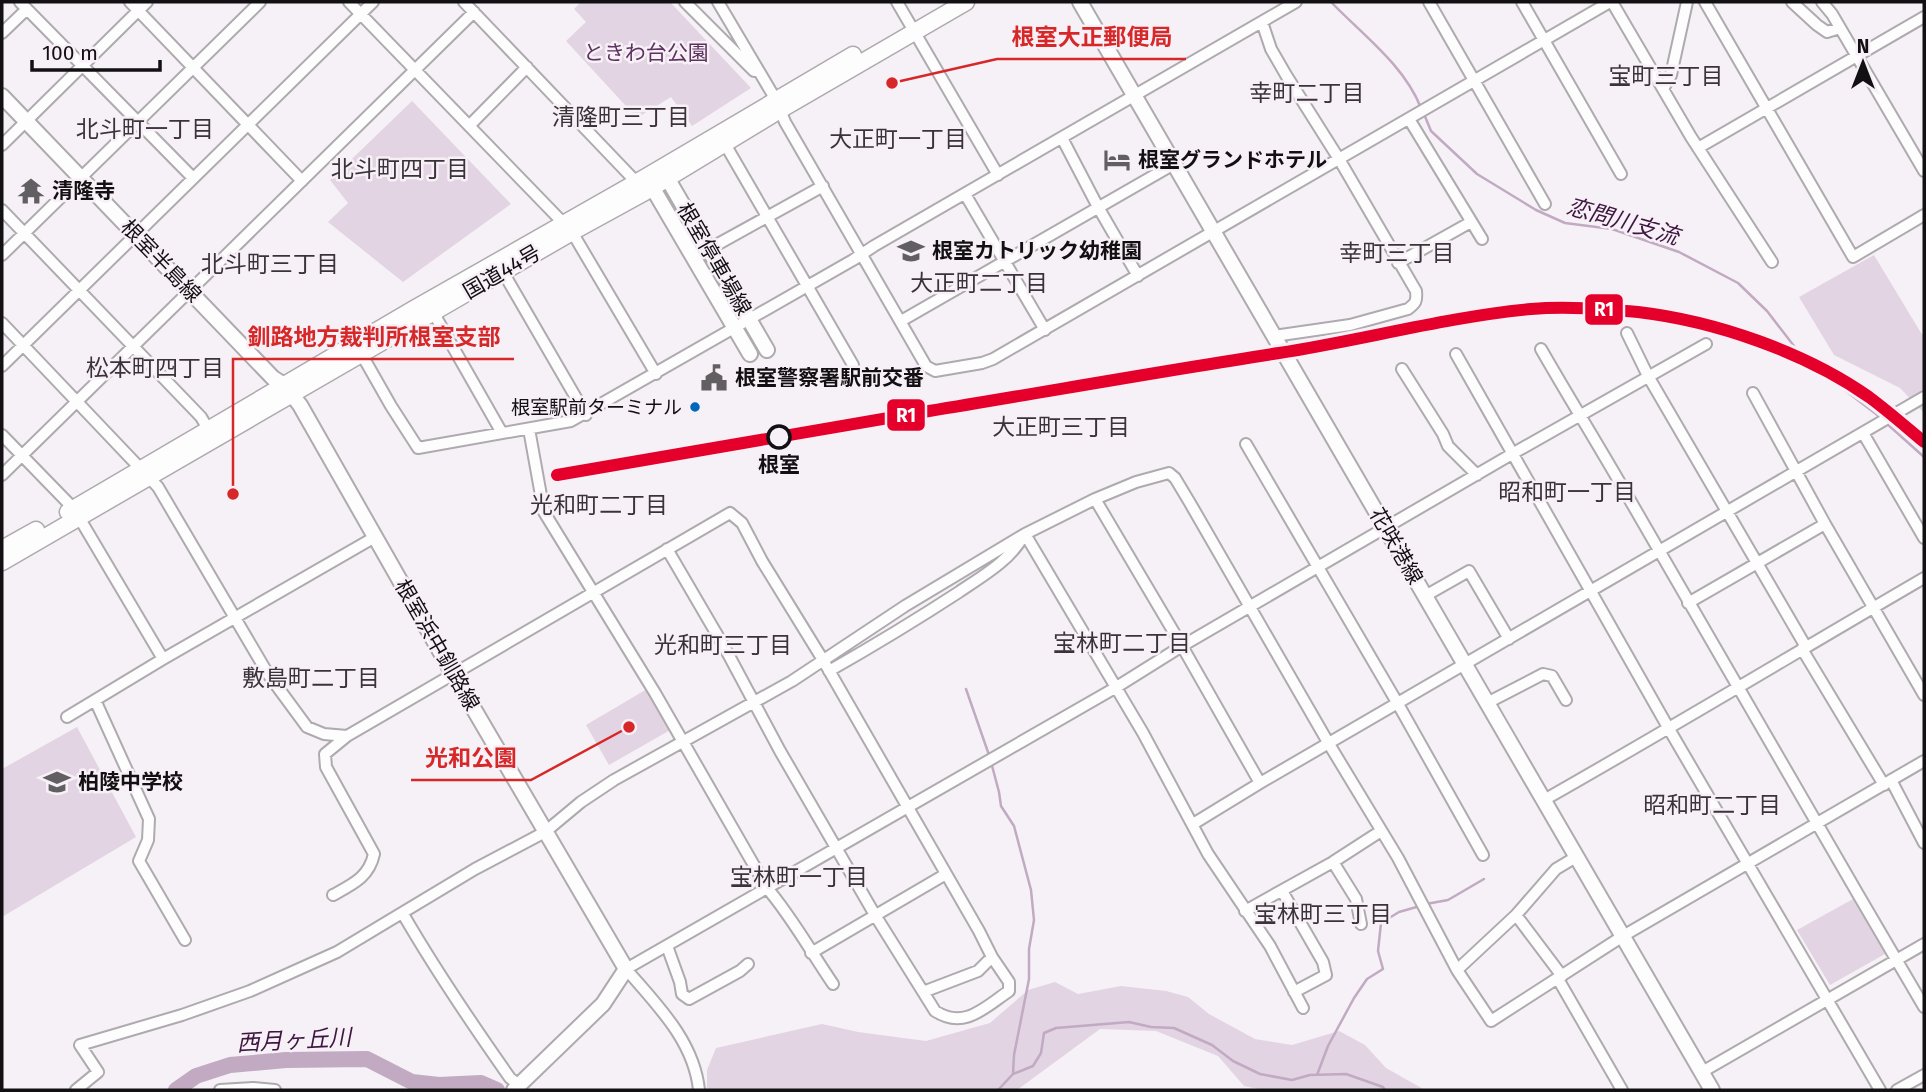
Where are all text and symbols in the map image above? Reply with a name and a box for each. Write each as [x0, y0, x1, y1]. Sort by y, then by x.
callout: 根室大正郵便局 [997, 15, 1186, 59]
text: 根室大正郵便局 [1012, 23, 1173, 51]
scale bar [32, 28, 159, 72]
north arrow [1828, 28, 1898, 98]
text: N [1857, 35, 1869, 58]
text: 100 m [42, 40, 98, 66]
park label: ときわ台公園 [583, 40, 709, 66]
district label: 宝町三丁目 [1609, 62, 1724, 90]
district label: 幸町二丁目 [1250, 79, 1365, 107]
district label: 清隆町三丁目 [552, 103, 690, 131]
district label: 北斗町一丁目 [76, 115, 214, 143]
district label: 大正町一丁目 [829, 125, 967, 153]
hotel icon: 根室グランドホテル [1102, 145, 1132, 175]
place label: 根室グランドホテル [1138, 147, 1327, 173]
district label: 北斗町四丁目 [331, 155, 469, 183]
temple icon: 清隆寺 [16, 176, 46, 206]
place label: 清隆寺 [52, 178, 115, 204]
water label: 恋問川支流 [1564, 192, 1685, 251]
street label: 根室停車場線 [671, 198, 757, 320]
street label: 根室半島線 [115, 214, 207, 308]
school or university icon: 根室カトリック幼稚園 [896, 236, 926, 266]
place label: 根室カトリック幼稚園 [932, 238, 1142, 264]
street label: 国道44号 [459, 239, 545, 305]
district label: 幸町三丁目 [1340, 239, 1455, 267]
district label: 北斗町三丁目 [201, 250, 339, 278]
district label: 大正町二丁目 [910, 269, 1048, 297]
line badge: R1 [1584, 293, 1624, 326]
text: R1 [1594, 298, 1614, 321]
callout: 釧路地方裁判所根室支部 [233, 315, 514, 359]
text: 釧路地方裁判所根室支部 [248, 323, 501, 351]
district label: 松本町四丁目 [86, 354, 224, 382]
public building icon: 根室警察署駅前交番 [699, 363, 729, 393]
place label: 根室警察署駅前交番 [735, 365, 924, 391]
place label: 根室駅前ターミナル [511, 396, 682, 419]
line badge: R1 [886, 398, 926, 432]
marker: 根室駅前ターミナル [688, 400, 702, 414]
text: R1 [896, 404, 916, 427]
district label: 大正町三丁目 [992, 413, 1130, 441]
marker: 根室 [767, 425, 791, 449]
place label: 根室 [758, 452, 800, 478]
district label: 昭和町一丁目 [1498, 478, 1636, 506]
district label: 光和町二丁目 [530, 491, 668, 519]
street label: 花咲港線 [1364, 503, 1428, 589]
street label: 根室浜中釧路線 [389, 575, 485, 715]
district label: 宝林町二丁目 [1053, 629, 1191, 657]
district label: 光和町三丁目 [654, 631, 792, 659]
district label: 敷島町二丁目 [242, 664, 380, 692]
callout: 光和公園 [411, 736, 531, 780]
text: 光和公園 [425, 744, 517, 772]
school or university icon: 柏陵中学校 [42, 767, 72, 797]
place label: 柏陵中学校 [78, 769, 183, 795]
district label: 昭和町二丁目 [1643, 791, 1781, 819]
district label: 宝林町一丁目 [730, 863, 868, 891]
district label: 宝林町三丁目 [1254, 900, 1392, 928]
water label: 西月ヶ丘川 [236, 1023, 355, 1057]

